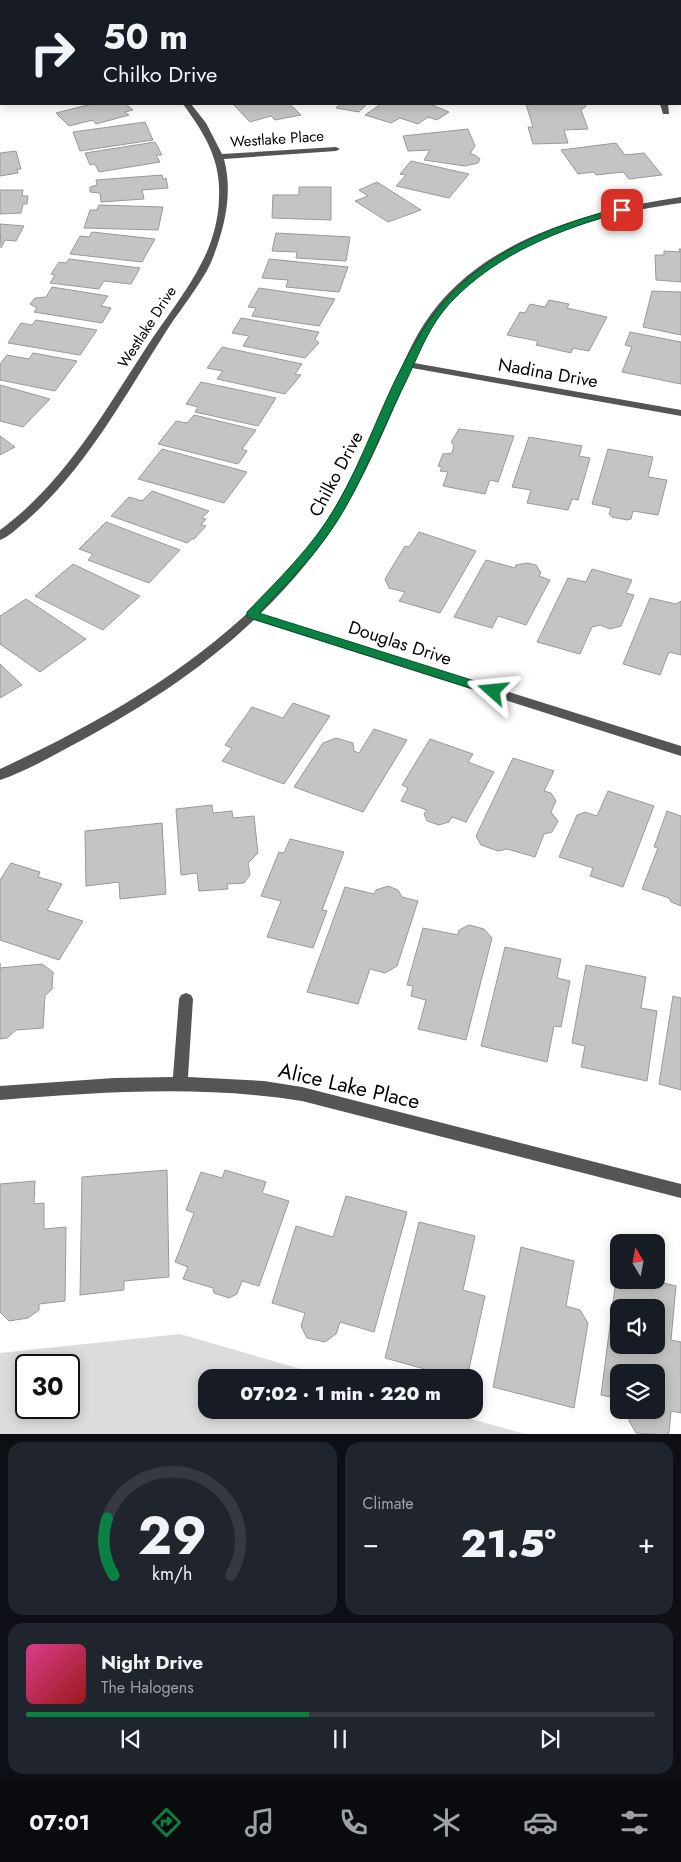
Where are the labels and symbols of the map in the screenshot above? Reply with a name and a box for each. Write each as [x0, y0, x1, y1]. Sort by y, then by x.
street label: Westlake Place [229, 125, 325, 153]
pin [601, 189, 643, 231]
street label: Westlake Drive [112, 282, 182, 372]
street label: Nadina Drive [496, 351, 600, 395]
street label: Chilko Drive [303, 427, 369, 521]
street label: Douglas Drive [345, 614, 455, 672]
position arrow [466, 664, 518, 716]
street label: Alice Lake Place [275, 1055, 423, 1117]
north arrow [610, 1234, 665, 1289]
speed limit sign: 30 [15, 1354, 80, 1419]

